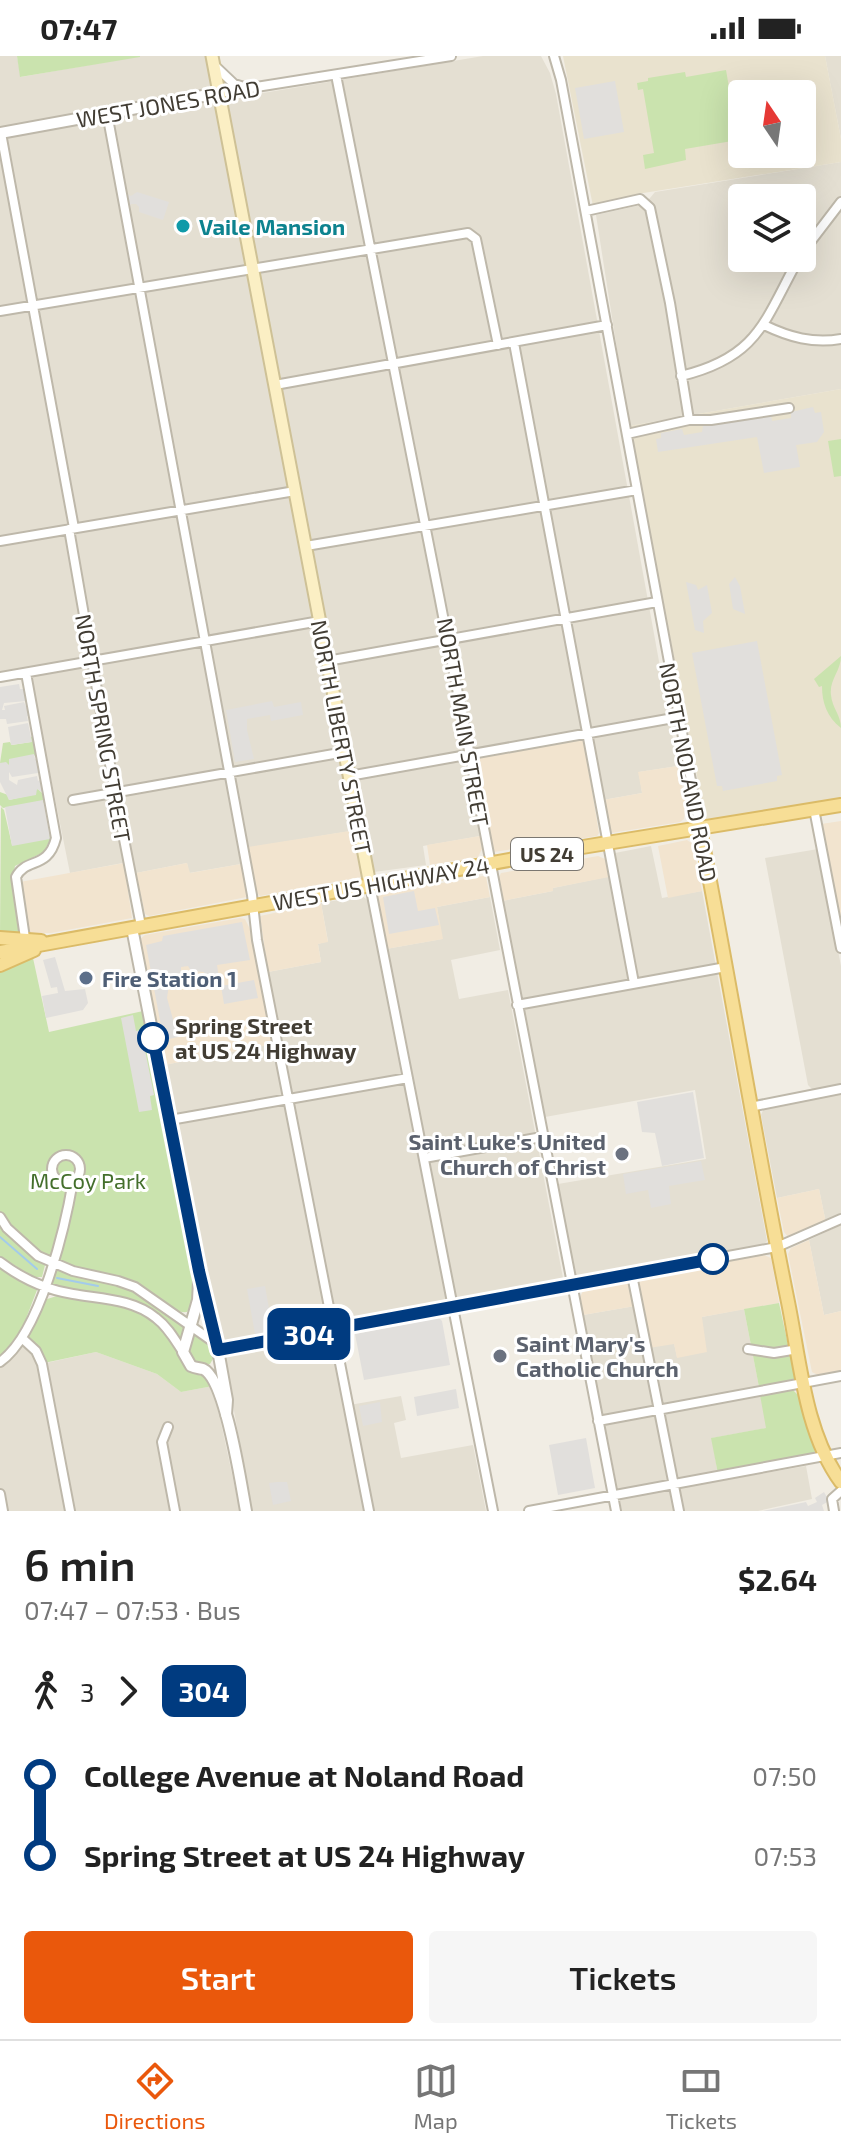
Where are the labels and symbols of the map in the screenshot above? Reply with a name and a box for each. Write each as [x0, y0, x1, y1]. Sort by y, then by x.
street label: WEST JONES ROAD [74, 74, 262, 132]
north arrow [728, 80, 816, 168]
place label: Vaile Mansion [199, 213, 345, 239]
marker: Vaile Mansion [174, 217, 192, 235]
street label: NORTH SPRING STREET [71, 612, 137, 844]
street label: NORTH MAIN STREET [433, 616, 495, 828]
street label: NORTH LIBERTY STREET [307, 618, 378, 857]
street label: NORTH NOLAND ROAD [655, 660, 723, 884]
road number: US 24 [511, 838, 583, 870]
street label: WEST US HIGHWAY 24 [271, 851, 491, 915]
place label: Fire Station 1 [102, 965, 237, 991]
marker: Fire Station 1 [77, 969, 95, 987]
place label: Spring Street at US 24 Highway [175, 1012, 357, 1064]
marker: Spring Street at US 24 Highway [138, 1023, 168, 1053]
place label: Saint Luke's United Church of Christ [409, 1128, 606, 1179]
marker: Saint Luke's United Church of Christ [613, 1145, 631, 1163]
park label: McCoy Park [30, 1167, 146, 1193]
unlabelled marker [698, 1244, 728, 1274]
line badge: 304 [263, 1308, 355, 1360]
place label: Saint Mary's Catholic Church [516, 1330, 679, 1381]
marker: Saint Mary's Catholic Church [491, 1347, 509, 1365]

